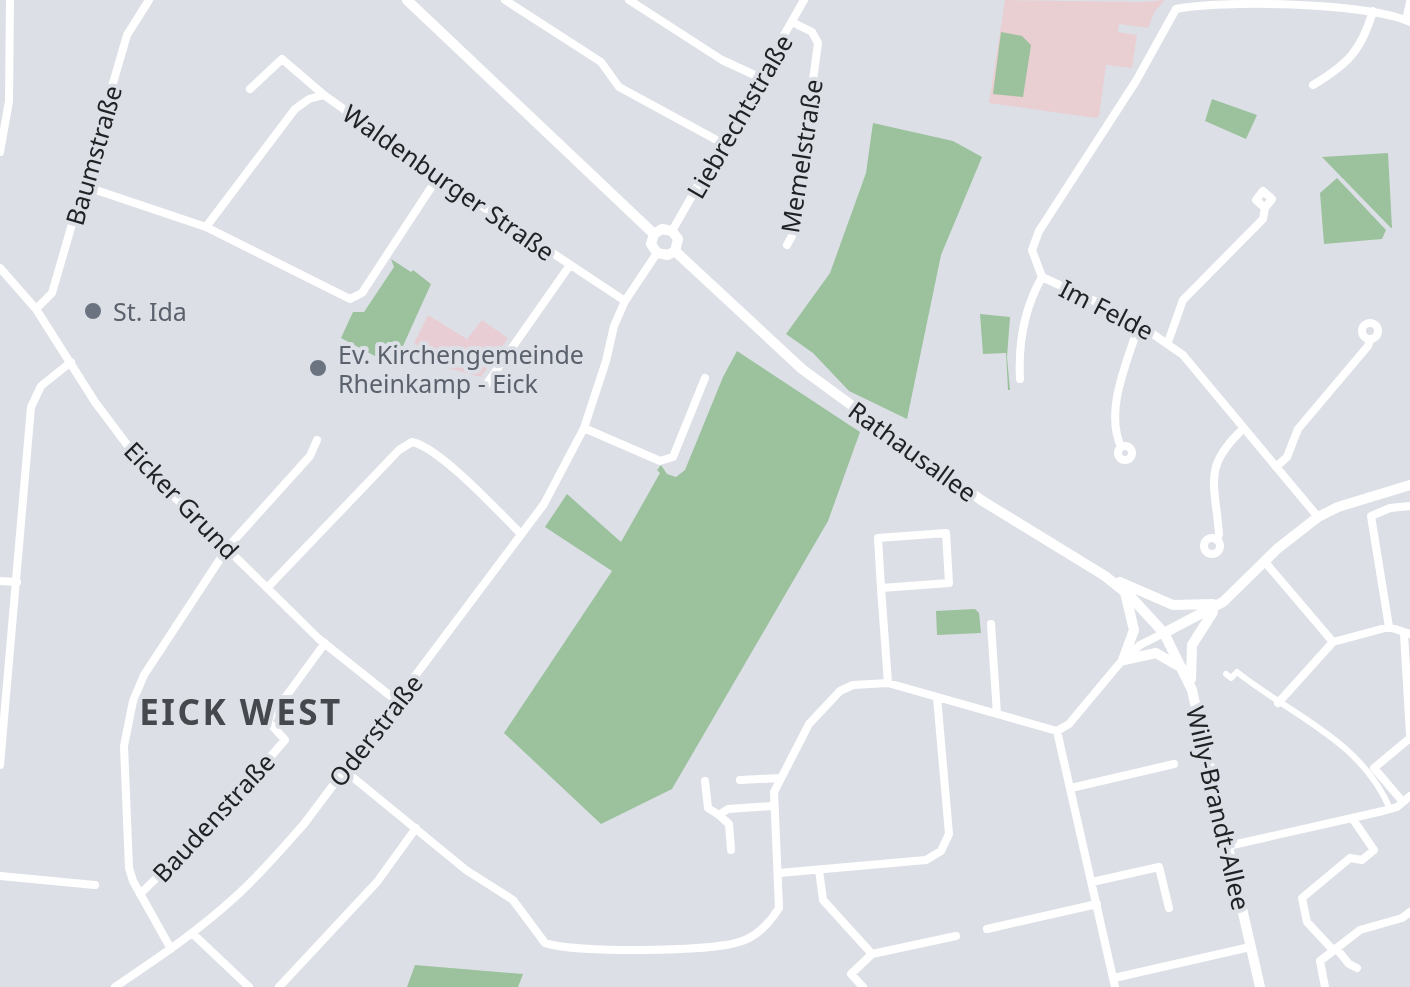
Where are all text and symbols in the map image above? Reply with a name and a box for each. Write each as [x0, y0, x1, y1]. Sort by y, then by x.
street label: Liebrechtstraße [678, 28, 800, 204]
street label: Memelstraße [772, 77, 830, 235]
street label: Baumstraße [57, 81, 129, 229]
street label: Waldenburger Straße [336, 96, 562, 268]
street label: Im Felde [1054, 271, 1160, 347]
place label: St. Ida [113, 294, 187, 328]
marker: St. Ida [82, 300, 104, 322]
place label: Ev. Kirchengemeinde Rheinkamp - Eick [338, 337, 584, 400]
marker: Ev. Kirchengemeinde Rheinkamp - Eick [307, 357, 329, 379]
street label: Rathausallee [842, 393, 984, 509]
street label: Eicker Grund [117, 434, 247, 566]
street label: Oderstraße [320, 667, 430, 793]
district label: EICK WEST [139, 688, 343, 735]
street label: Willy-Brandt-Allee [1179, 703, 1259, 913]
street label: Baudenstraße [144, 745, 282, 889]

